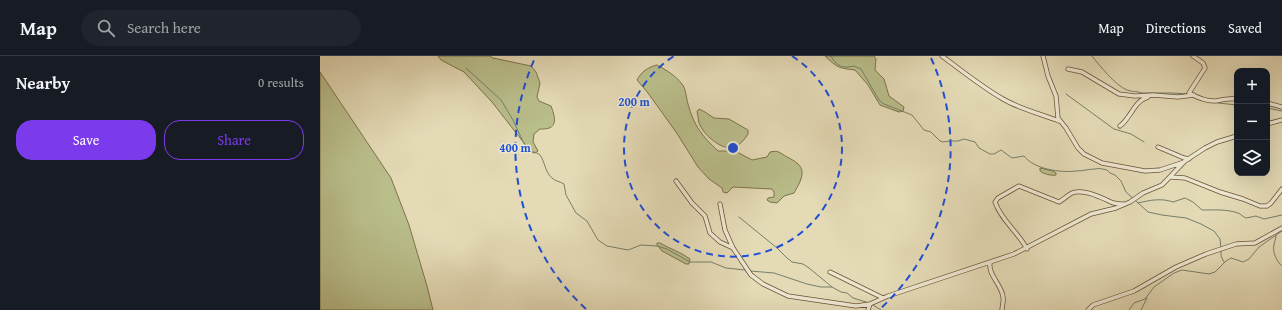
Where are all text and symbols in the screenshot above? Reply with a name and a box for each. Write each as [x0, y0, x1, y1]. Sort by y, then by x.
search box [81, 10, 361, 46]
text: Map [20, 14, 57, 42]
icon: search [95, 17, 117, 39]
text: Search here [127, 17, 201, 38]
text: Map [1098, 18, 1124, 38]
text: Directions [1146, 18, 1206, 38]
text: Saved [1228, 18, 1262, 38]
map controls [1234, 68, 1270, 176]
button: + [1234, 68, 1270, 104]
text: Nearby [16, 70, 70, 95]
text: 0 results [258, 73, 304, 92]
text: 200 m [618, 93, 651, 110]
button: − [1234, 104, 1270, 140]
button: Save [16, 120, 156, 160]
button: Share [164, 120, 304, 160]
text: 400 m [499, 139, 532, 156]
button: layers [1234, 140, 1270, 176]
centre of rings [726, 141, 740, 155]

